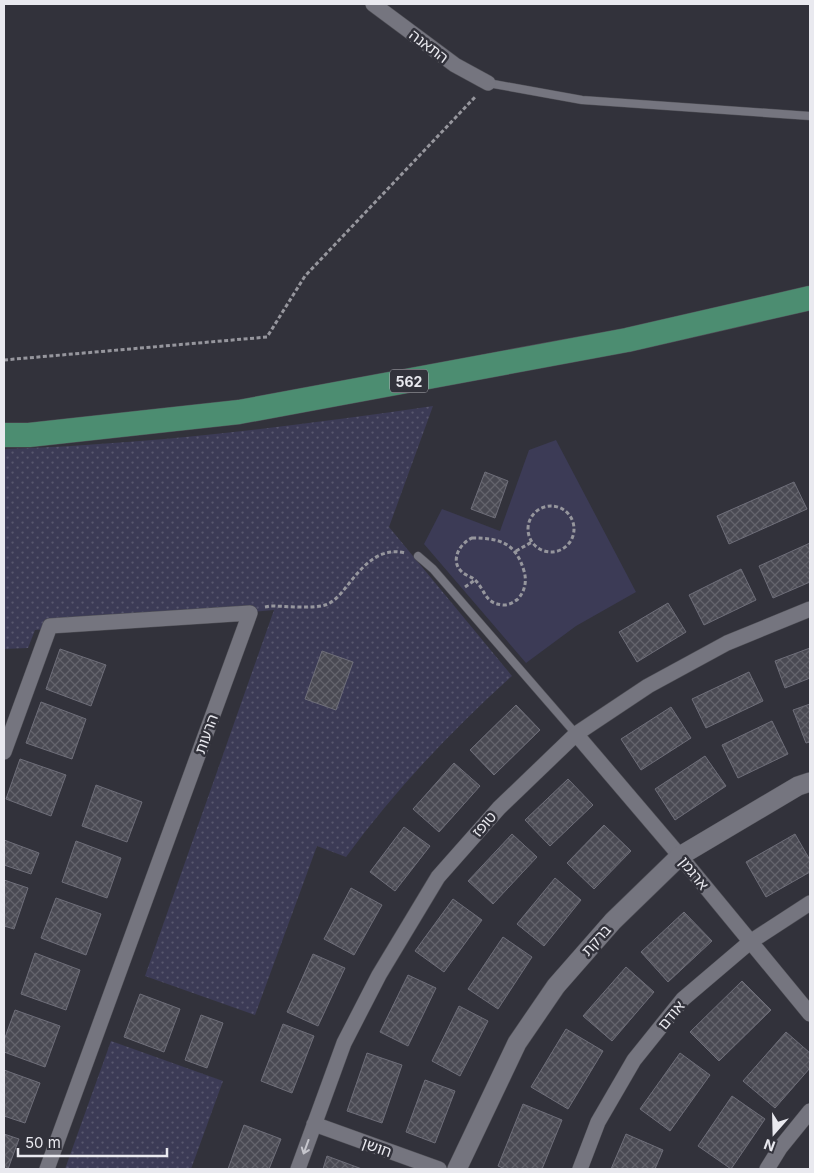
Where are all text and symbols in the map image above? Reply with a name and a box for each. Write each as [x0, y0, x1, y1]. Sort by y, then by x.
street label: התאנה [406, 25, 452, 67]
road number: 562 [390, 370, 428, 392]
street label: הרעות [190, 712, 222, 756]
street label: טופז [468, 807, 500, 841]
street label: ארגמן [675, 852, 713, 894]
street label: ברקת [577, 920, 615, 960]
street label: אודם [653, 997, 689, 1033]
north arrow [749, 1108, 799, 1158]
scale bar [18, 1126, 166, 1158]
text: 50 m [25, 1133, 61, 1152]
street label: חושן [359, 1133, 395, 1161]
text: N [761, 1136, 777, 1155]
one-way arrow [301, 1139, 310, 1154]

